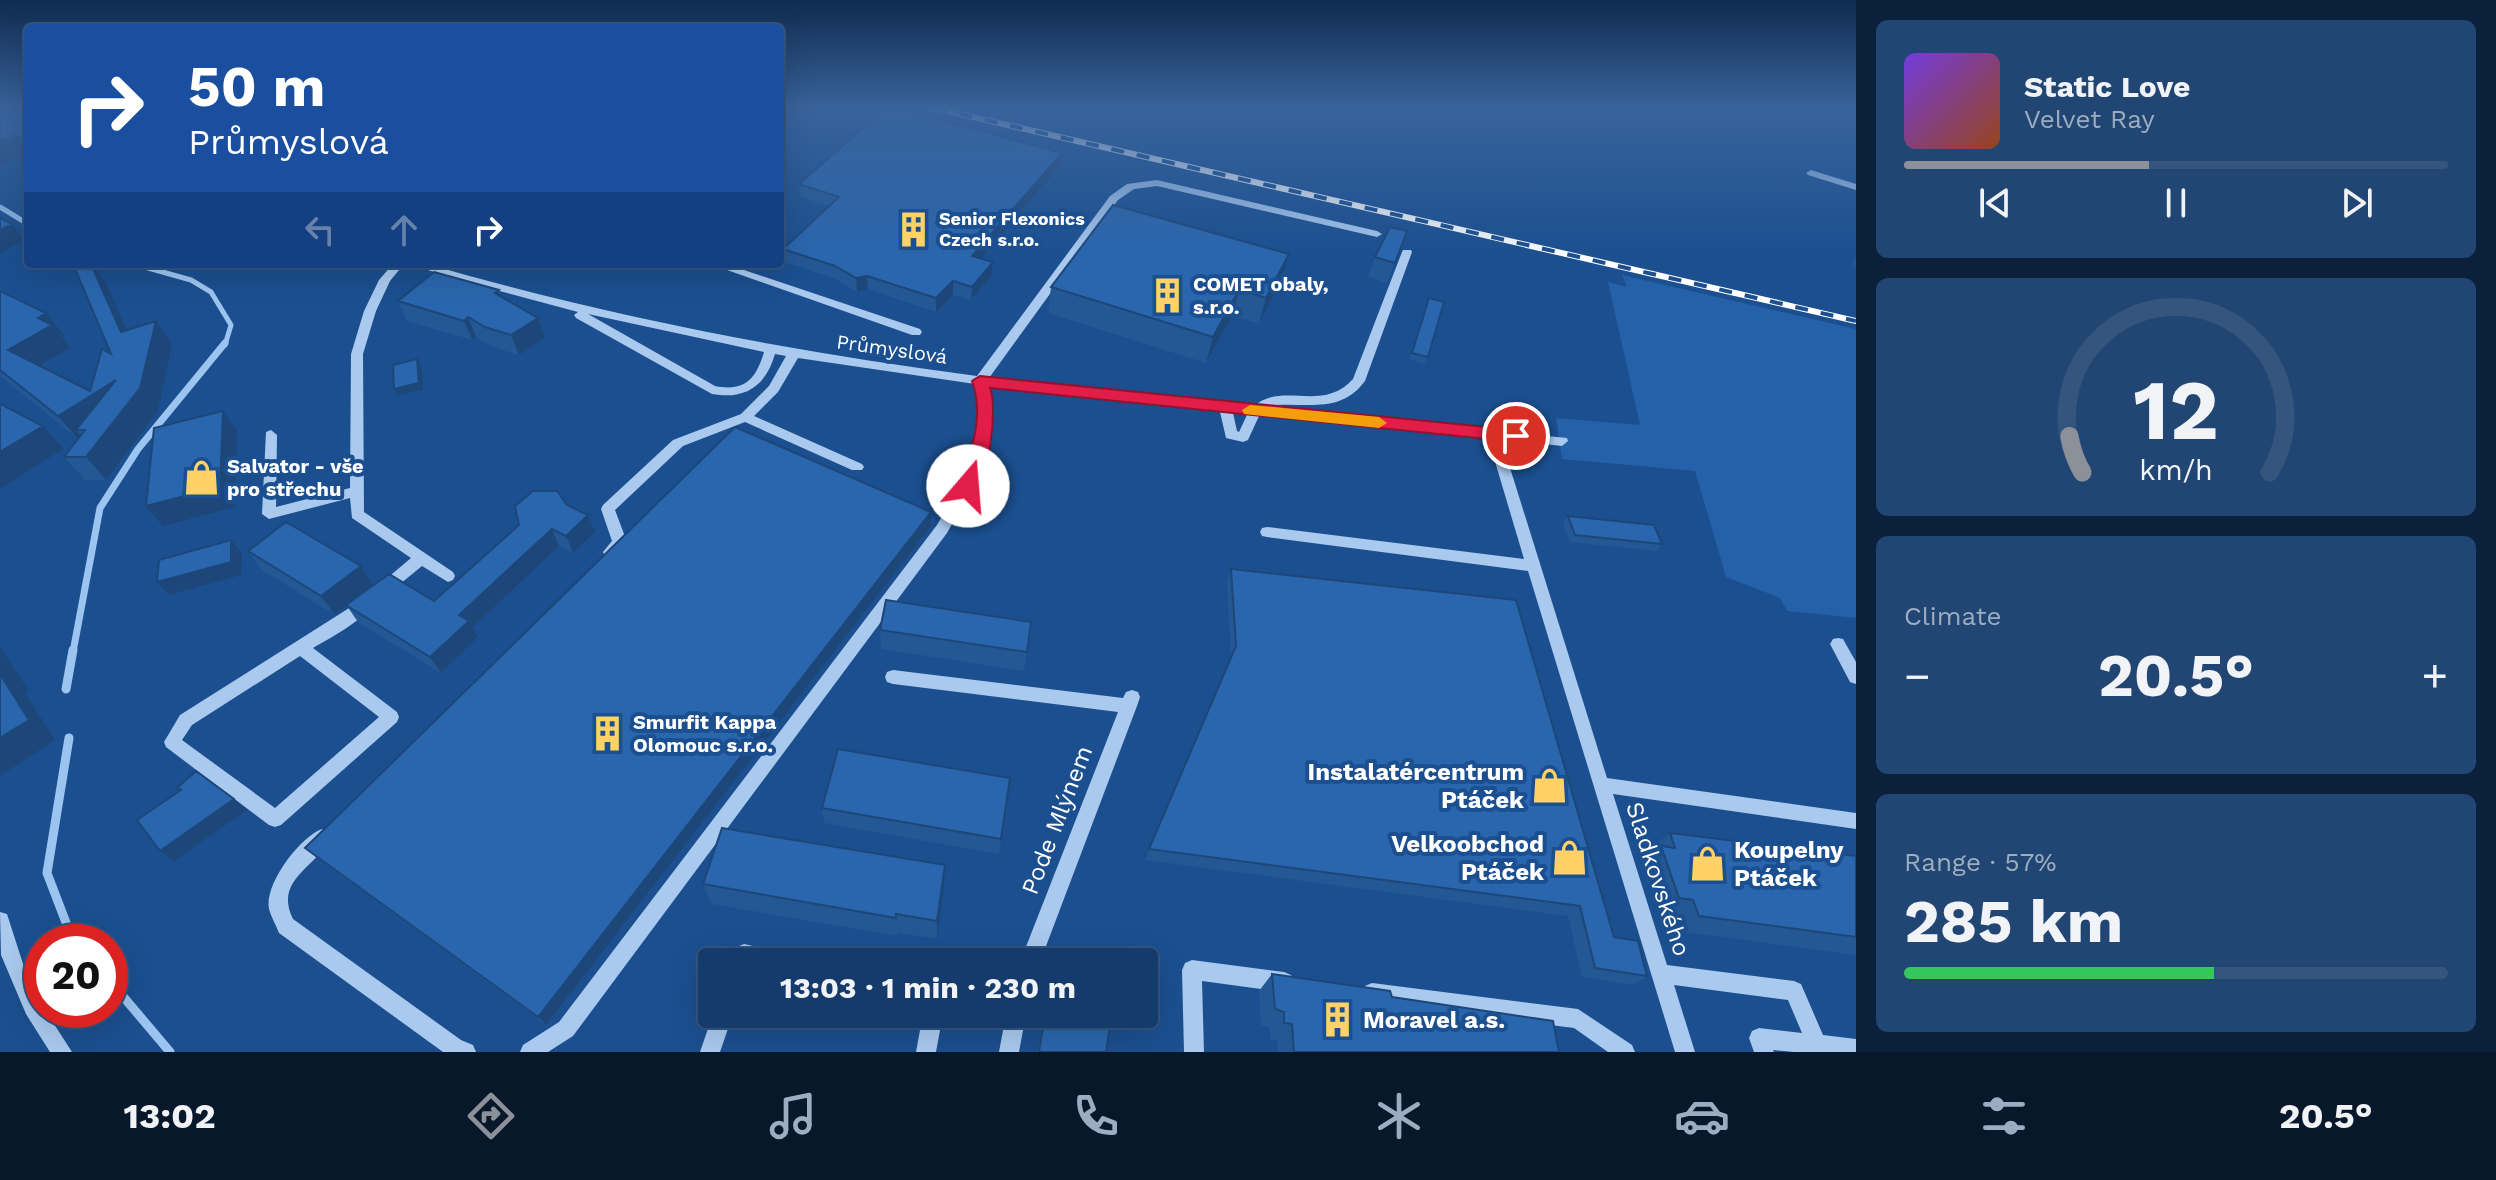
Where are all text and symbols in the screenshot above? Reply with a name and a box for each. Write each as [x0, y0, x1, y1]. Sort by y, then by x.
text: 50 m [188, 54, 325, 120]
icon: right [56, 56, 160, 160]
text: Static Love [2024, 69, 2190, 104]
text: Velvet Ray [2024, 104, 2155, 134]
text: Průmyslová [188, 121, 389, 163]
icon: previous [1973, 181, 2017, 225]
icon: pause [2154, 181, 2198, 225]
icon: next [2335, 181, 2379, 225]
icon: left [298, 208, 342, 252]
icon: ahead [382, 208, 426, 252]
icon: right [466, 208, 510, 252]
place label: Senior Flexonics Czech s.r.o. [939, 208, 1085, 250]
building icon: Senior Flexonics Czech s.r.o. [894, 210, 932, 248]
place label: COMET obaly, s.r.o. [1193, 272, 1329, 319]
building icon: COMET obaly, s.r.o. [1148, 277, 1186, 315]
street label: Průmyslová [835, 329, 949, 369]
text: 12 [2133, 362, 2219, 459]
pin [1482, 402, 1550, 470]
icon: arrive [1494, 414, 1538, 458]
position arrow [926, 444, 1010, 528]
text: km/h [2139, 453, 2213, 487]
place label: Salvator - vše pro střechu [227, 454, 364, 501]
shop icon: Salvator - vše pro střechu [182, 458, 220, 496]
text: Climate [1904, 601, 2002, 631]
text: 20.5° [2098, 640, 2254, 711]
text: − [1904, 650, 1931, 702]
text: + [2421, 650, 2448, 702]
place label: Smurfit Kappa Olomouc s.r.o. [633, 710, 777, 757]
building icon: Smurfit Kappa Olomouc s.r.o. [588, 714, 626, 752]
street label: Pode Mlýnem [1016, 742, 1098, 898]
place label: Instalatércentrum Ptáček [1308, 758, 1524, 814]
shop icon: Instalatércentrum Ptáček [1531, 767, 1569, 805]
street label: Sladkovského [1620, 799, 1696, 959]
place label: Velkoobchod Ptáček [1391, 830, 1544, 886]
place label: Koupelny Ptáček [1734, 836, 1844, 892]
shop icon: Velkoobchod Ptáček [1551, 839, 1589, 877]
shop icon: Koupelny Ptáček [1689, 845, 1727, 883]
text: Range · 57% [1904, 847, 2057, 877]
text: 285 km [1904, 886, 2123, 957]
speed limit sign: 20 [24, 924, 128, 1028]
text: 13:03 · 1 min · 230 m [780, 970, 1076, 1005]
building icon: Moravel a.s. [1318, 1001, 1356, 1039]
place label: Moravel a.s. [1363, 1006, 1505, 1034]
icon: directions [463, 1088, 519, 1144]
icon: music [765, 1088, 821, 1144]
icon: phone [1068, 1088, 1124, 1144]
icon: climate [1371, 1088, 1427, 1144]
icon: car [1674, 1088, 1730, 1144]
icon: filters [1976, 1088, 2032, 1144]
text: 13:02 [123, 1095, 216, 1137]
text: 20.5° [2279, 1095, 2373, 1137]

